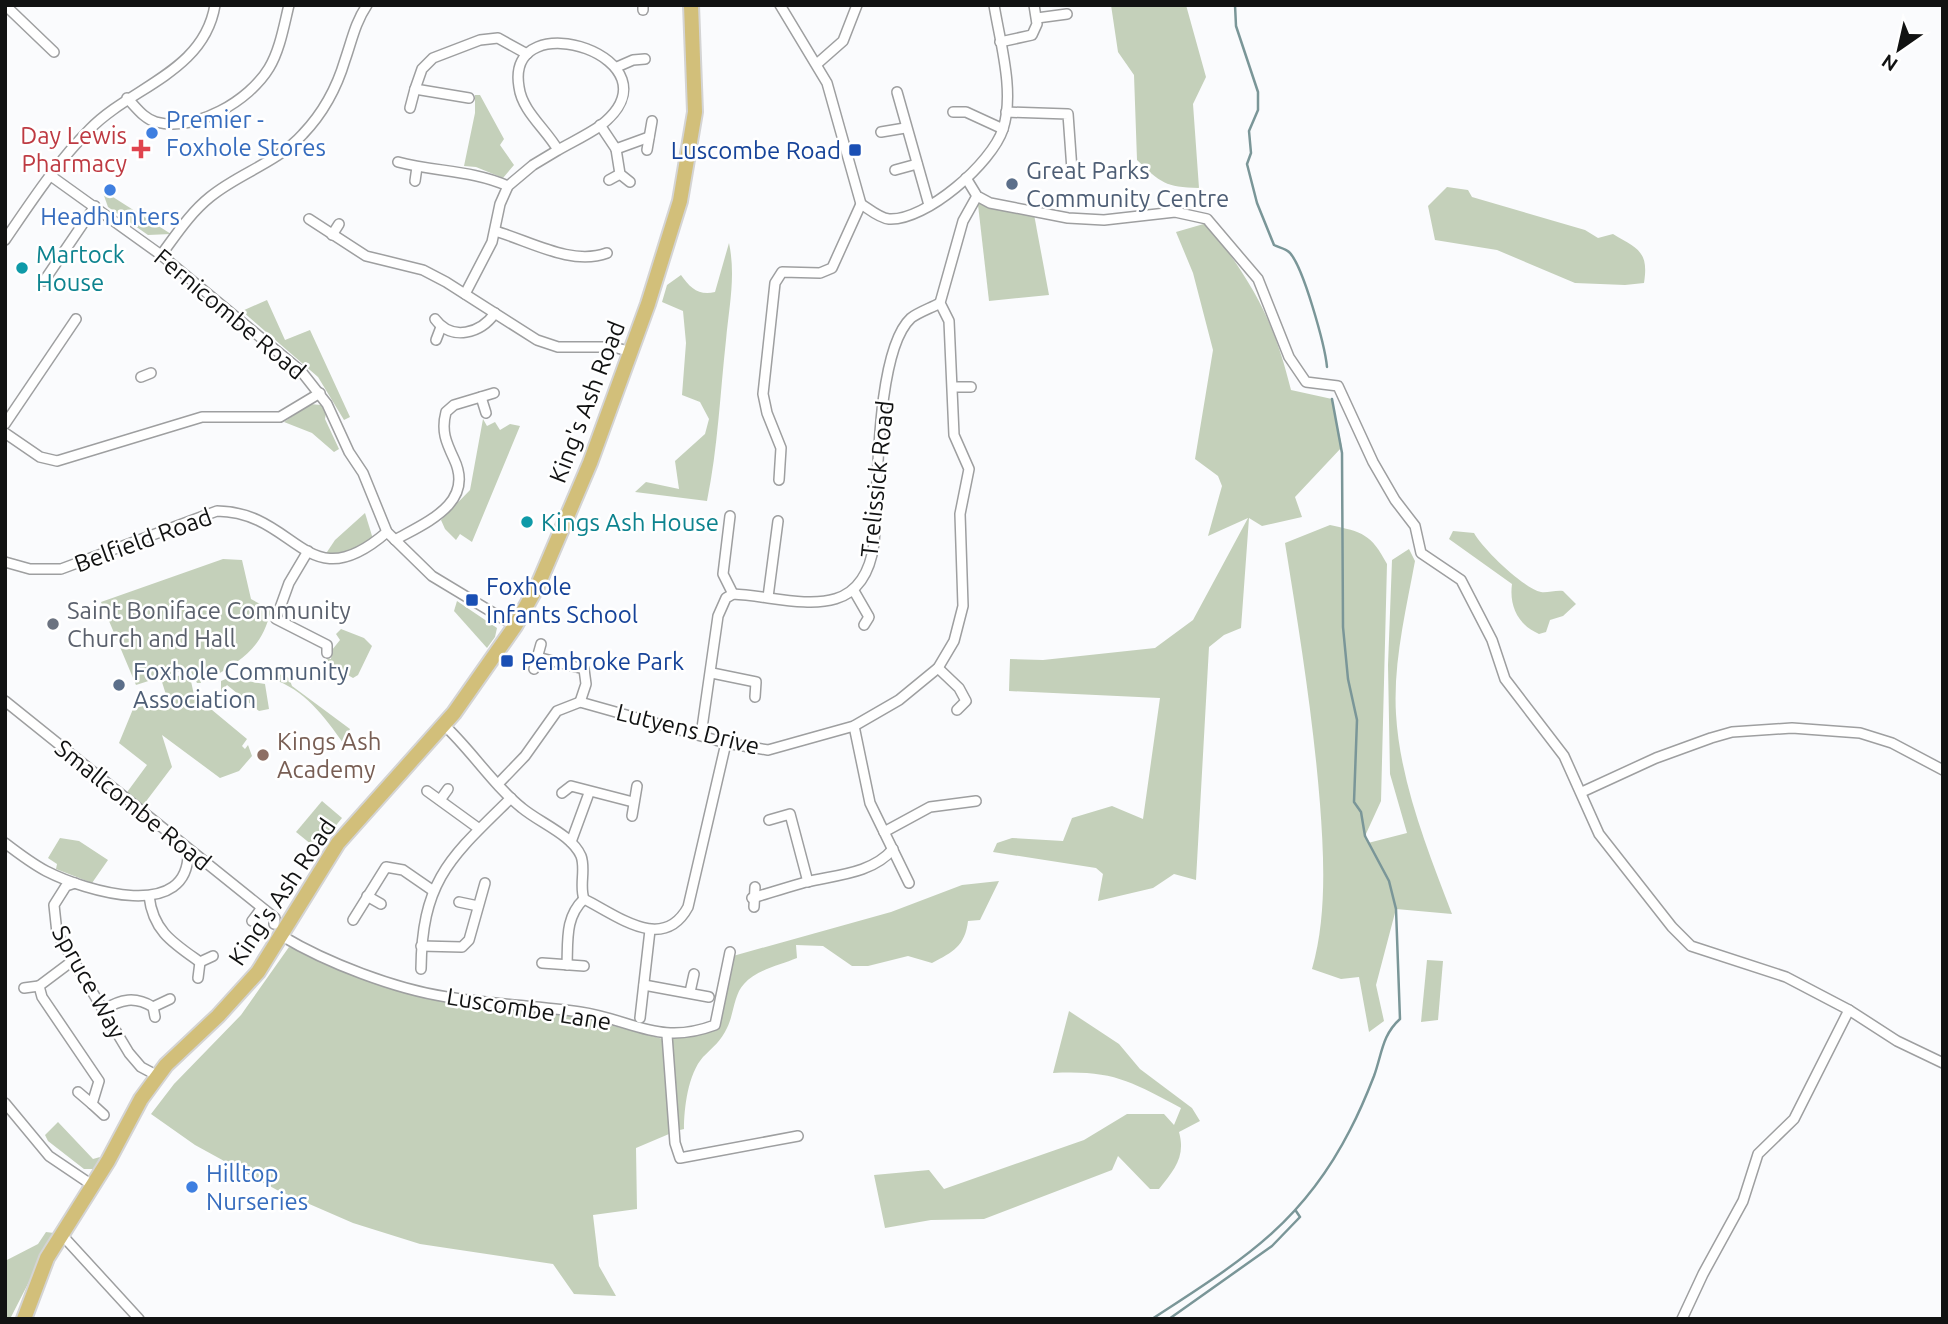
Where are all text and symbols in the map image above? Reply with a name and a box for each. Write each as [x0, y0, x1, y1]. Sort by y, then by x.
north arrow [1864, 14, 1934, 84]
text: N [1877, 50, 1902, 76]
place label: Premier - Foxhole Stores [166, 106, 326, 161]
place label: Day Lewis Pharmacy [20, 122, 127, 177]
marker: Premier - Foxhole Stores [144, 125, 160, 141]
place label: Luscombe Road [671, 137, 841, 164]
marker: Day Lewis Pharmacy [133, 141, 149, 157]
marker: Luscombe Road [847, 142, 863, 158]
place label: Great Parks Community Centre [1026, 157, 1229, 212]
marker: Great Parks Community Centre [1004, 176, 1020, 192]
marker: Headhunters [102, 182, 118, 198]
place label: Headhunters [40, 203, 180, 230]
place label: Martock House [36, 241, 125, 296]
street label: Fernicombe Road [149, 243, 311, 385]
marker: Martock House [14, 260, 30, 276]
street label: King's Ash Road [544, 317, 630, 487]
street label: Trelissick Road [855, 399, 899, 559]
street label: Belfield Road [71, 503, 215, 577]
place label: Kings Ash House [541, 509, 719, 536]
marker: Kings Ash House [519, 514, 535, 530]
place label: Foxhole Infants School [486, 573, 638, 628]
marker: Foxhole Infants School [464, 592, 480, 608]
place label: Saint Boniface Community Church and Hall [67, 597, 351, 652]
marker: Saint Boniface Community Church and Hall [45, 616, 61, 632]
place label: Pembroke Park [521, 648, 684, 675]
marker: Pembroke Park [499, 653, 515, 669]
place label: Foxhole Community Association [133, 658, 349, 713]
marker: Foxhole Community Association [111, 677, 127, 693]
street label: Lutyens Drive [614, 698, 762, 760]
place label: Kings Ash Academy [277, 728, 381, 783]
street label: Smallcombe Road [50, 734, 216, 876]
marker: Kings Ash Academy [255, 747, 271, 763]
street label: King's Ash Road [223, 814, 341, 970]
street label: Spruce Way [47, 921, 131, 1044]
street label: Luscombe Lane [445, 983, 613, 1035]
place label: Hilltop Nurseries [206, 1160, 308, 1215]
marker: Hilltop Nurseries [184, 1179, 200, 1195]

